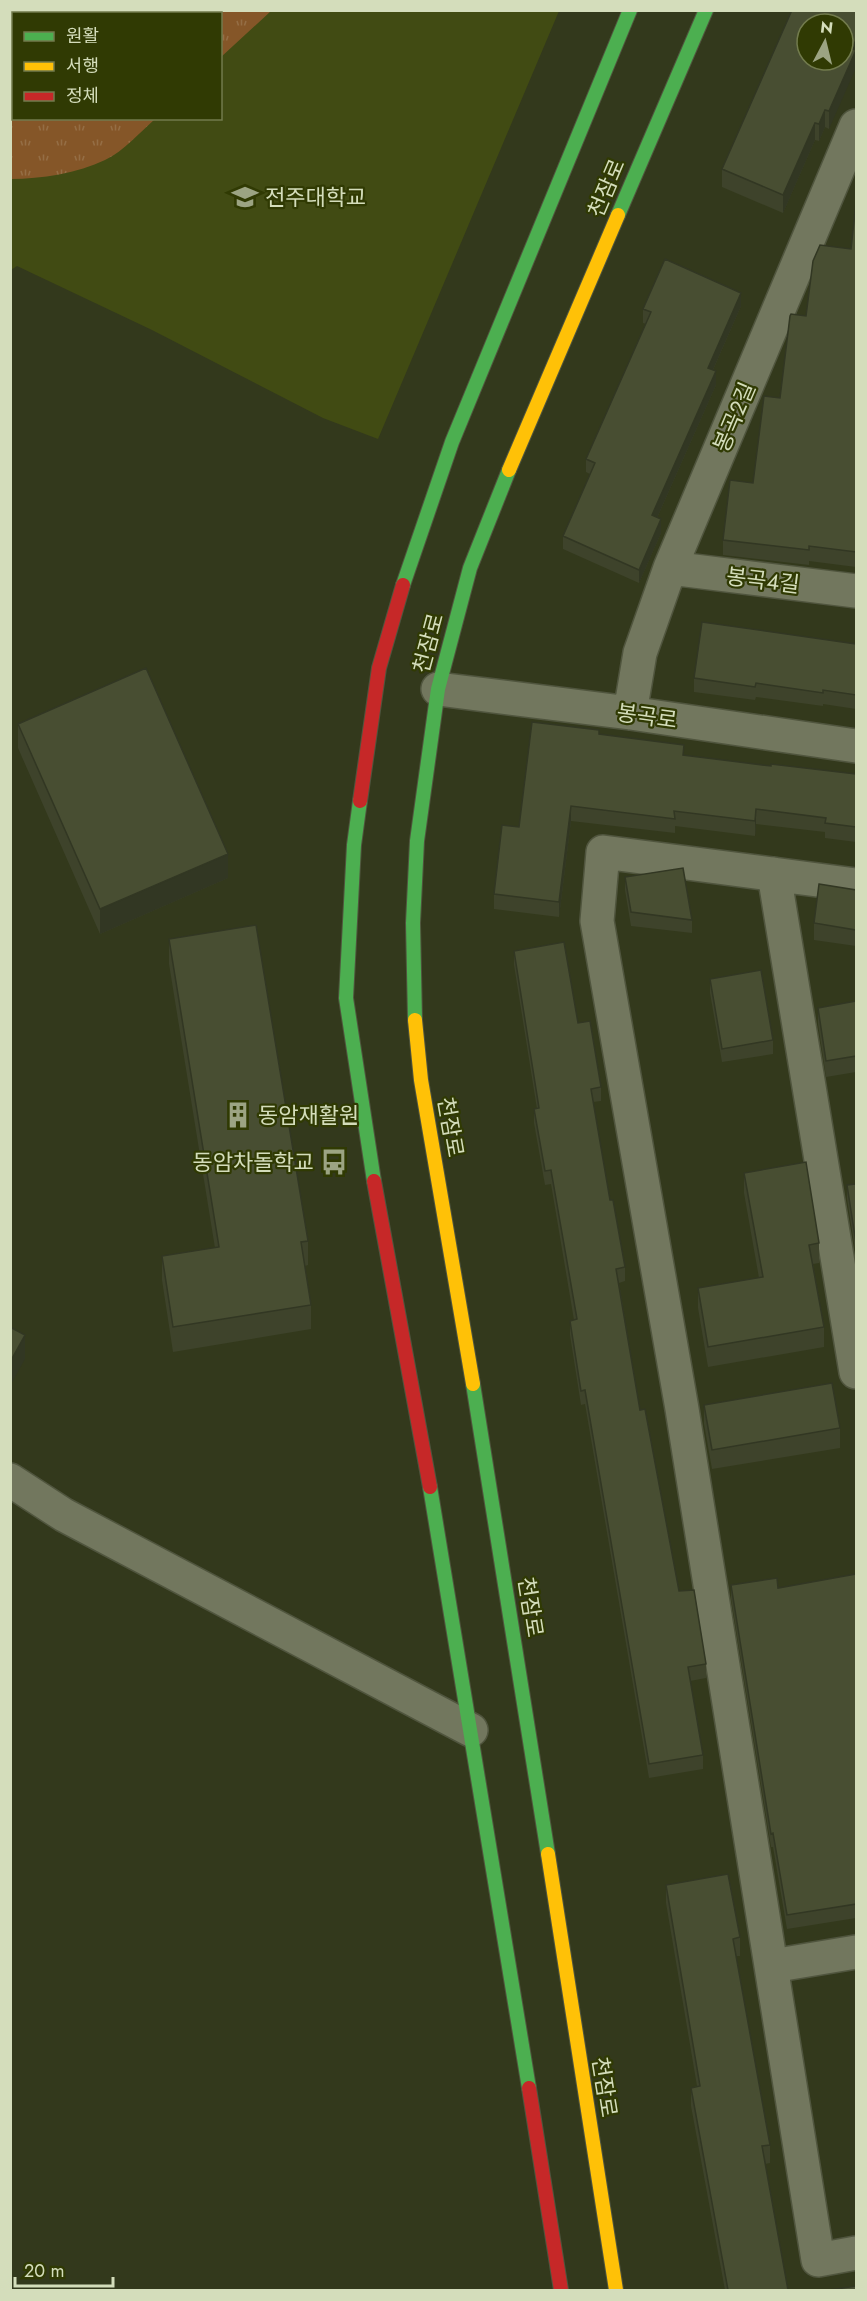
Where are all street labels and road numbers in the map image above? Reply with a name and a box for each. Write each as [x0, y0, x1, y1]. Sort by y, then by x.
street label: 천잠로 [579, 154, 633, 222]
street label: 봉곡2길 [705, 377, 763, 457]
street label: 봉곡4길 [725, 560, 801, 600]
street label: 천잠로 [405, 610, 451, 676]
street label: 봉곡로 [615, 696, 679, 736]
street label: 천잠로 [430, 1094, 472, 1160]
street label: 천잠로 [510, 1575, 552, 1639]
street label: 천잠로 [584, 2055, 626, 2119]

